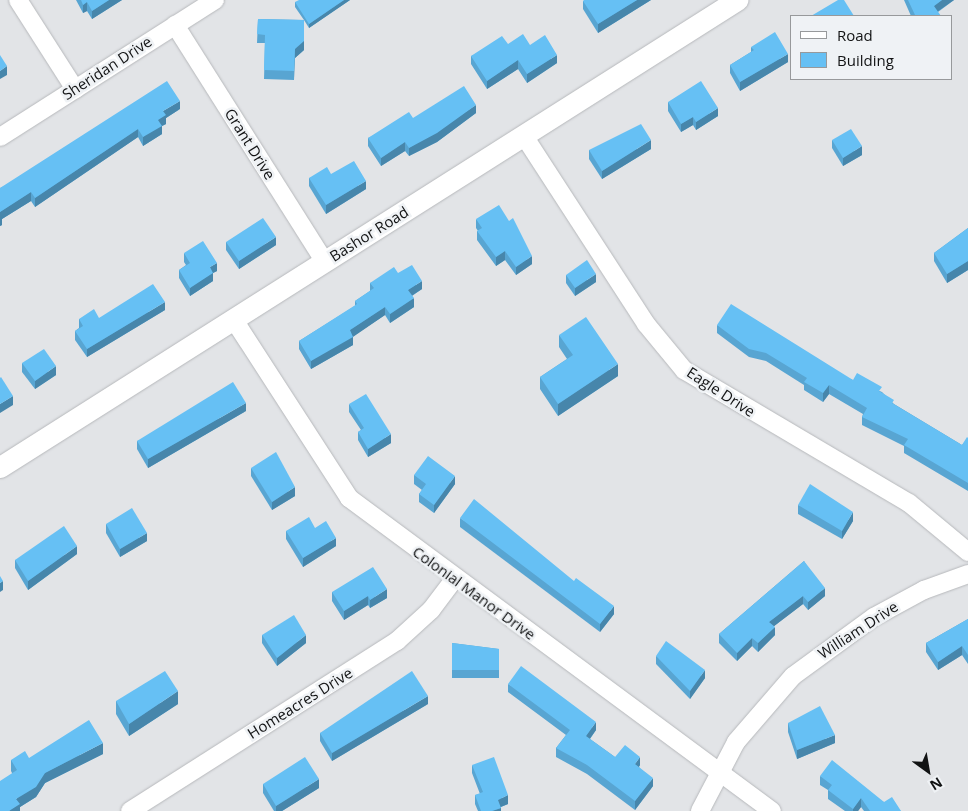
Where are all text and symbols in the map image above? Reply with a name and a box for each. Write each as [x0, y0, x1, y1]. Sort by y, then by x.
legend [790, 15, 953, 80]
text: Road [837, 25, 873, 45]
street label: Sheridan Drive [59, 32, 155, 104]
text: Building [837, 50, 894, 70]
street label: Grant Drive [221, 105, 279, 183]
street label: Bashor Road [326, 203, 412, 265]
street label: Eagle Drive [684, 363, 758, 421]
street label: Colonial Manor Drive [409, 542, 539, 644]
street label: William Drive [815, 597, 901, 663]
street label: Homeacres Drive [244, 664, 356, 742]
north arrow [903, 746, 953, 796]
text: N [926, 773, 946, 795]

